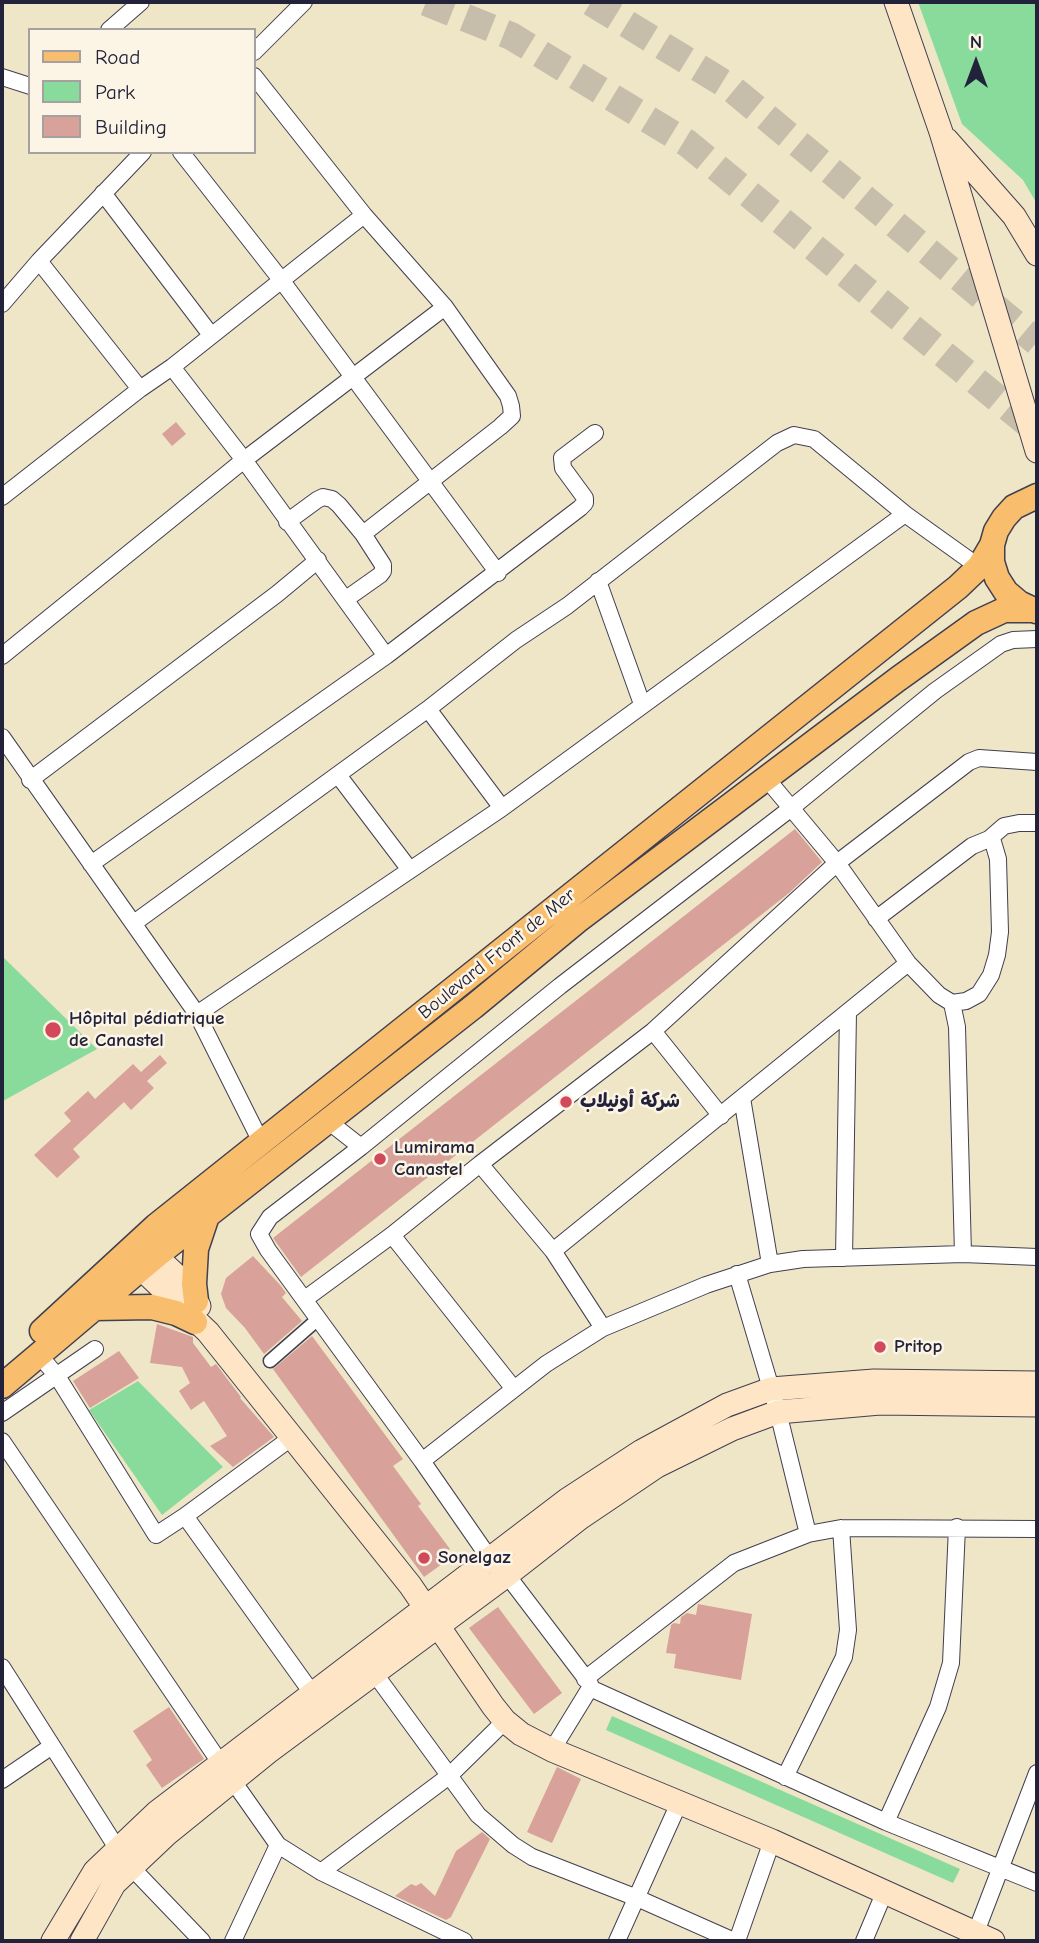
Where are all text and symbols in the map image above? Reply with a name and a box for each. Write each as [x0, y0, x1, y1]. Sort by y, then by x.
legend [28, 28, 256, 154]
north arrow [941, 28, 1011, 98]
text: N [970, 31, 982, 53]
text: Road [95, 45, 140, 69]
text: Park [95, 80, 135, 104]
text: Building [95, 115, 167, 139]
street label: Boulevard Front de Mer [414, 884, 580, 1024]
place label: Hôpital pédiatrique de Canastel [69, 1008, 224, 1052]
marker: Hôpital pédiatrique de Canastel [43, 1020, 63, 1040]
place label: شركة أونيلاب [580, 1091, 680, 1113]
marker: شركة أونيلاب [558, 1094, 574, 1110]
place label: Lumirama Canastel [394, 1137, 475, 1181]
marker: Lumirama Canastel [372, 1151, 388, 1167]
place label: Pritop [894, 1336, 942, 1358]
marker: Pritop [872, 1339, 888, 1355]
place label: Sonelgaz [438, 1547, 511, 1569]
marker: Sonelgaz [416, 1550, 432, 1566]

